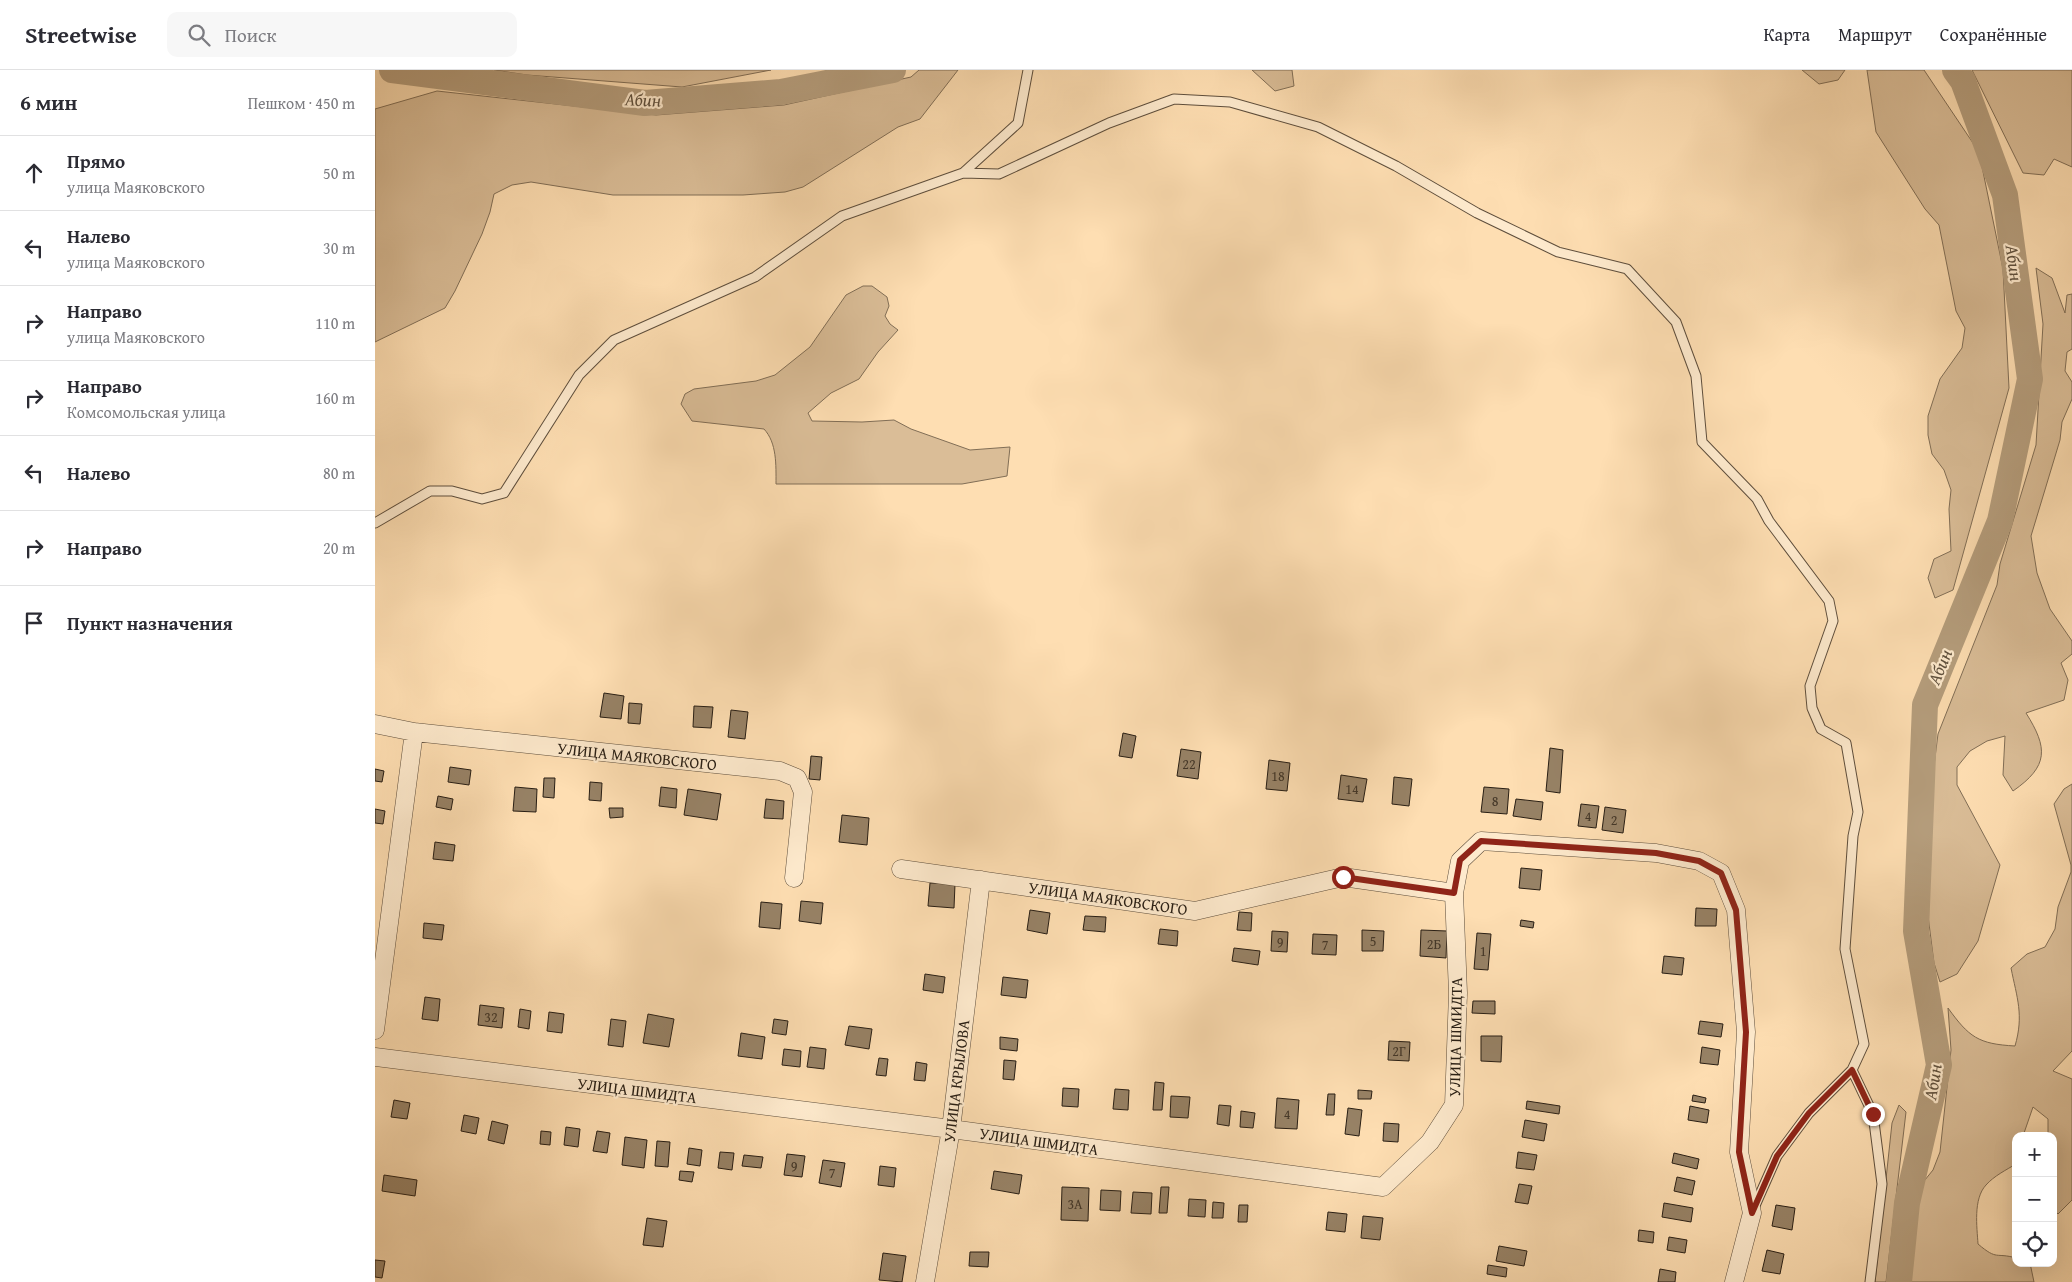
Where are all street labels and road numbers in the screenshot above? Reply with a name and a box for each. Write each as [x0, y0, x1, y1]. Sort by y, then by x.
street label: УЛИЦА МАЯКОВСКОГО [556, 736, 718, 776]
street label: УЛИЦА МАЯКОВСКОГО [1027, 875, 1189, 921]
street label: УЛИЦА ШМИДТА [1442, 977, 1468, 1097]
street label: УЛИЦА КРЫЛОВА [937, 1018, 975, 1144]
street label: УЛИЦА ШМИДТА [576, 1071, 698, 1109]
street label: УЛИЦА ШМИДТА [978, 1121, 1100, 1161]

